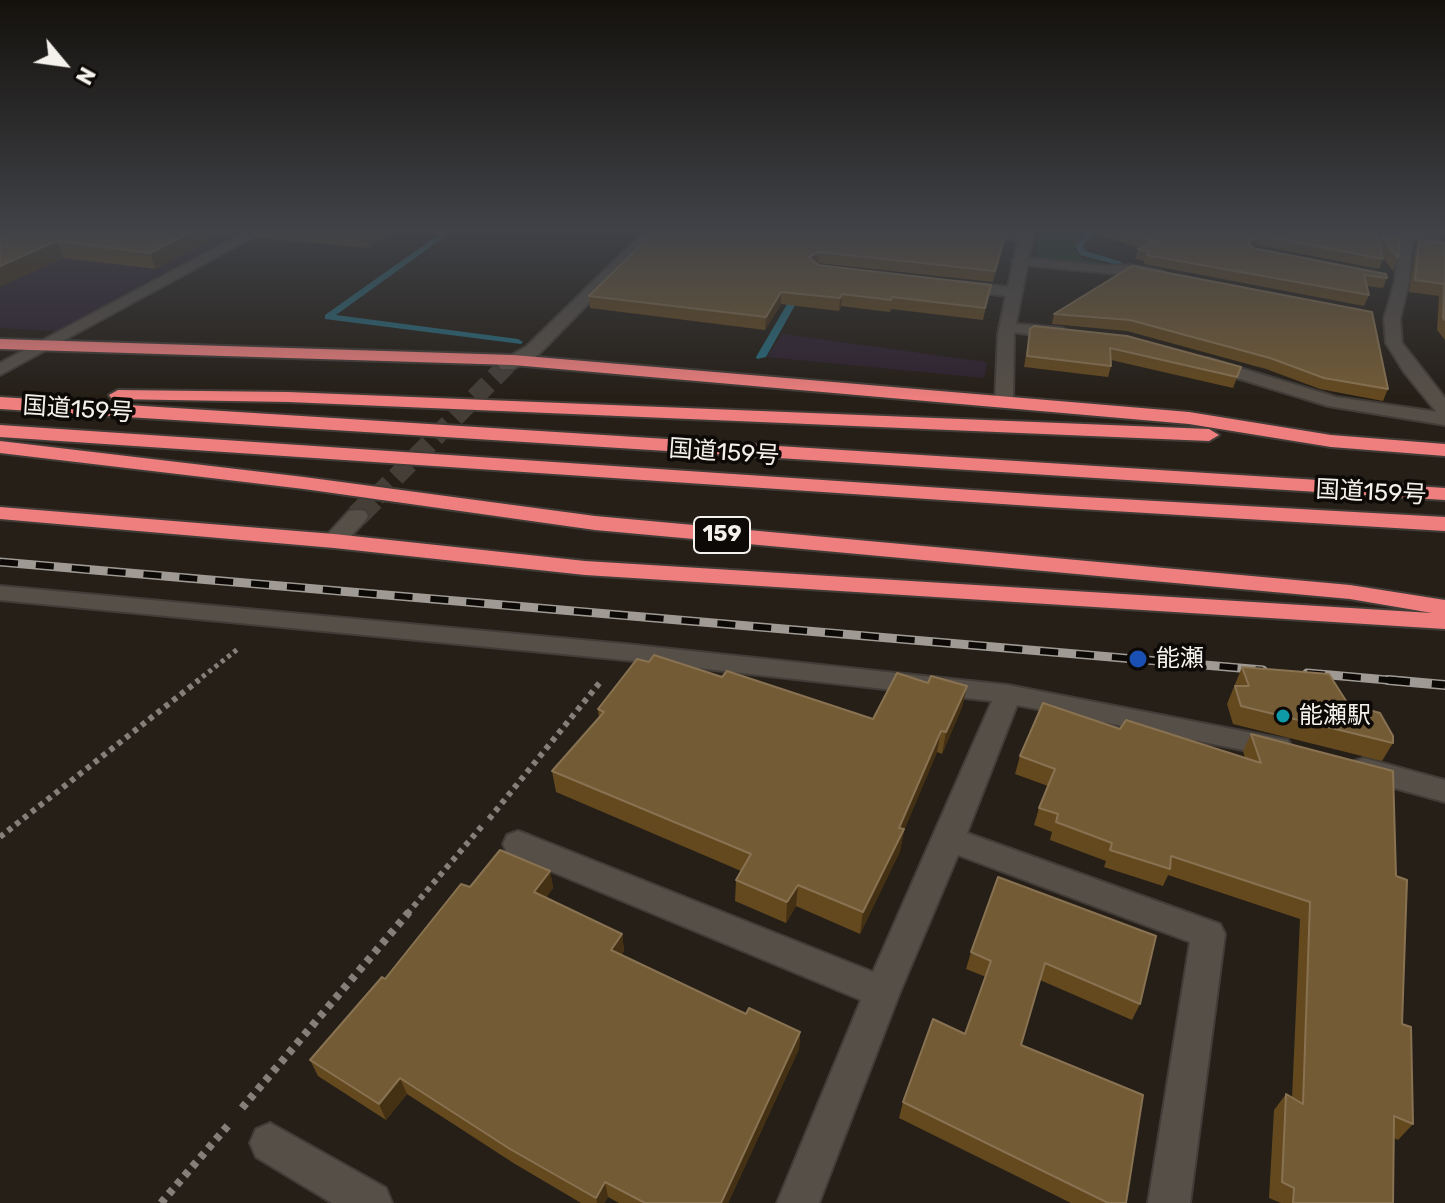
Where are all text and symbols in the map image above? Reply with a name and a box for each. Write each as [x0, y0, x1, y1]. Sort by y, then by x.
north arrow [24, 24, 104, 104]
text: N [70, 62, 101, 89]
street label: 国道159号 [22, 392, 134, 428]
street label: 国道159号 [668, 435, 780, 471]
street label: 国道159号 [1315, 476, 1427, 510]
road number: 159 [694, 517, 750, 553]
place label: 能瀬 [1156, 645, 1204, 673]
marker: 能瀬 [1127, 648, 1149, 670]
place label: 能瀬駅 [1299, 702, 1371, 730]
marker: 能瀬駅 [1274, 707, 1292, 725]

